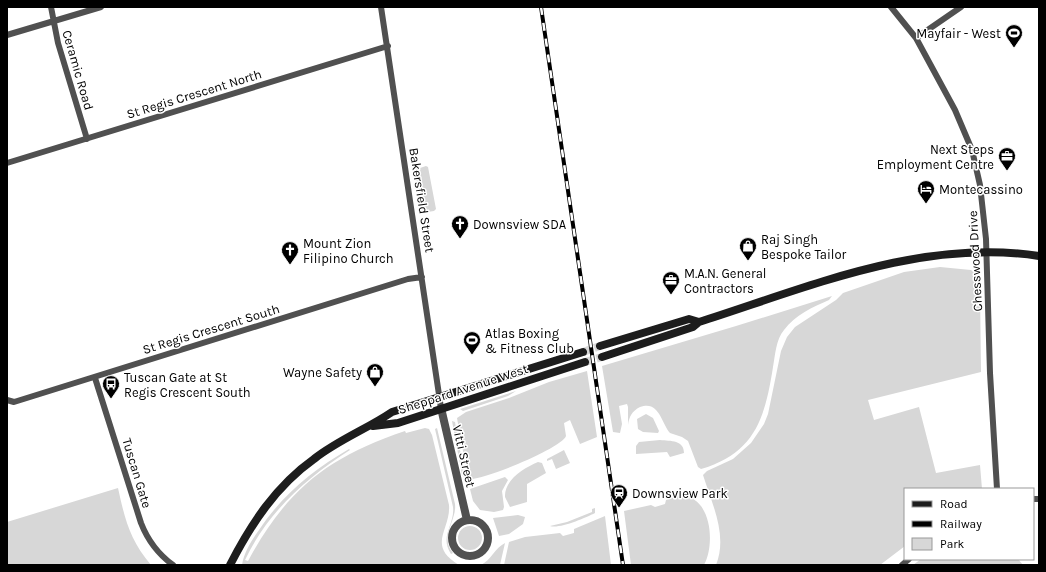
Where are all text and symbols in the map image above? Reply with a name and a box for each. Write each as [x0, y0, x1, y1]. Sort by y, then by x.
sports icon: Mayfair - West [1004, 23, 1024, 48]
place label: Mayfair - West [916, 26, 1001, 41]
street label: Ceramic Road [59, 28, 97, 112]
street label: St Regis Crescent North [125, 66, 263, 122]
place label: Next Steps Employment Centre [877, 142, 994, 172]
office icon: Next Steps Employment Centre [997, 146, 1017, 171]
street label: Bakersfield Street [406, 147, 438, 254]
hotel icon: Montecassino [916, 179, 936, 204]
place label: Montecassino [939, 182, 1023, 197]
street label: Chesswood Drive [965, 210, 985, 312]
church icon: Downsview SDA [450, 214, 470, 239]
place label: Downsview SDA [473, 217, 567, 232]
place label: Raj Singh Bespoke Tailor [761, 232, 847, 262]
place label: Mount Zion Filipino Church [303, 236, 394, 266]
shop icon: Raj Singh Bespoke Tailor [738, 236, 758, 261]
church icon: Mount Zion Filipino Church [280, 240, 300, 265]
place label: M.A.N. General Contractors [684, 266, 767, 296]
office icon: M.A.N. General Contractors [661, 270, 681, 295]
street label: St Regis Crescent South [141, 301, 281, 357]
place label: Atlas Boxing & Fitness Club [485, 326, 574, 356]
sports icon: Atlas Boxing & Fitness Club [462, 330, 482, 355]
street label: Sheppard Avenue West [396, 361, 530, 417]
shop icon: Wayne Safety [365, 362, 385, 387]
place label: Wayne Safety [283, 365, 362, 380]
place label: Tuscan Gate at St Regis Crescent South [124, 370, 251, 400]
bus stop icon: Tuscan Gate at St Regis Crescent South [101, 374, 121, 399]
street label: Vitti Street [450, 423, 478, 489]
street label: Tuscan Gate [119, 436, 155, 510]
station icon: Downsview Park [609, 483, 629, 508]
place label: Downsview Park [632, 486, 728, 501]
legend [904, 488, 1034, 560]
text: Road [940, 497, 968, 511]
text: Railway [940, 517, 982, 531]
text: Park [940, 537, 965, 551]

